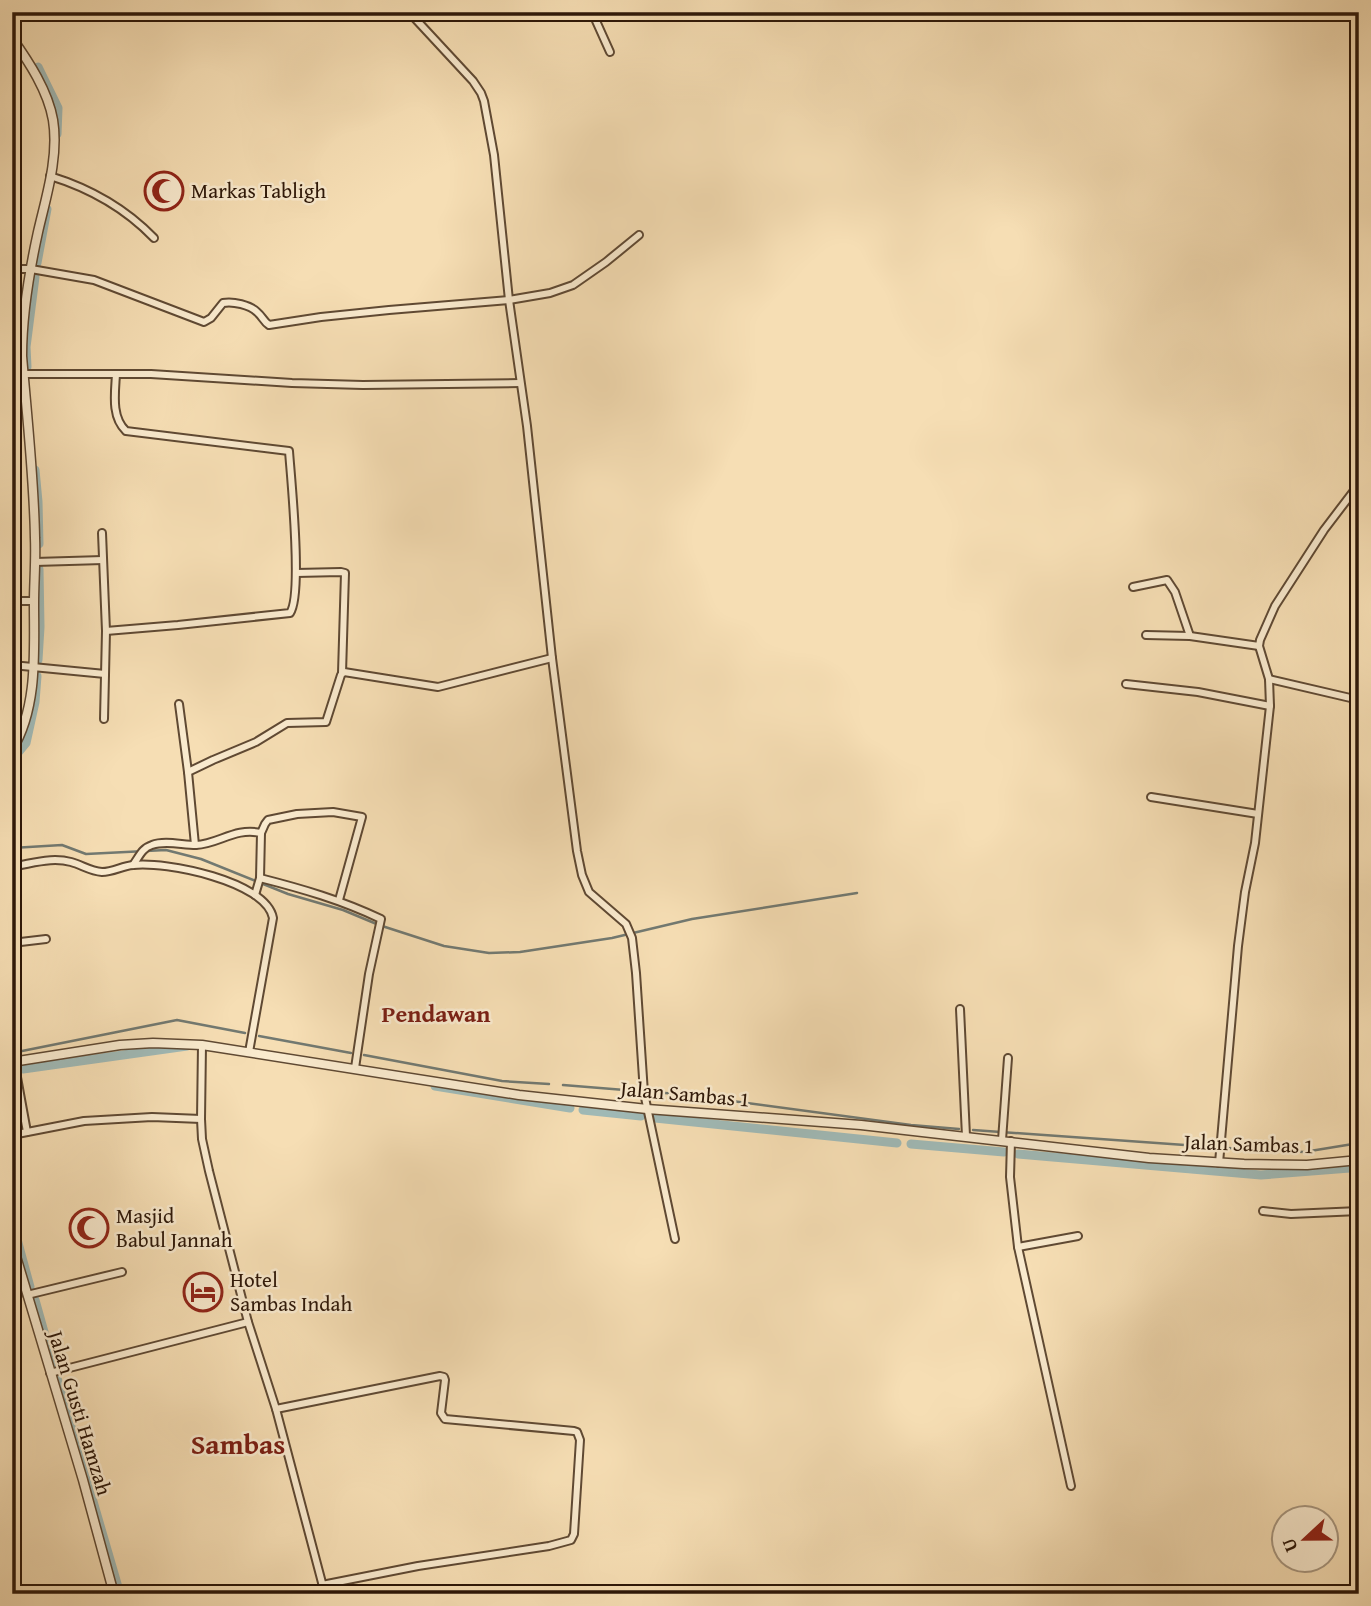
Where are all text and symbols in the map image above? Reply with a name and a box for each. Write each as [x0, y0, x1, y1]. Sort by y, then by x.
mosque icon: Markas Tabligh [143, 170, 185, 212]
place label: Markas Tabligh [191, 175, 326, 206]
district label: Pendawan [381, 996, 491, 1031]
street label: Jalan Sambas 1 [616, 1072, 751, 1115]
street label: Jalan Sambas 1 [1181, 1126, 1315, 1161]
place label: Masjid Babul Jannah [116, 1200, 233, 1255]
mosque icon: Masjid Babul Jannah [68, 1207, 110, 1249]
place label: Hotel Sambas Indah [230, 1264, 352, 1319]
hotel icon: Hotel Sambas Indah [182, 1271, 224, 1313]
street label: Jalan Gusti Hamzah [40, 1324, 120, 1499]
district label: Sambas [191, 1423, 285, 1464]
north arrow [1270, 1504, 1340, 1574]
text: U [1274, 1534, 1305, 1557]

